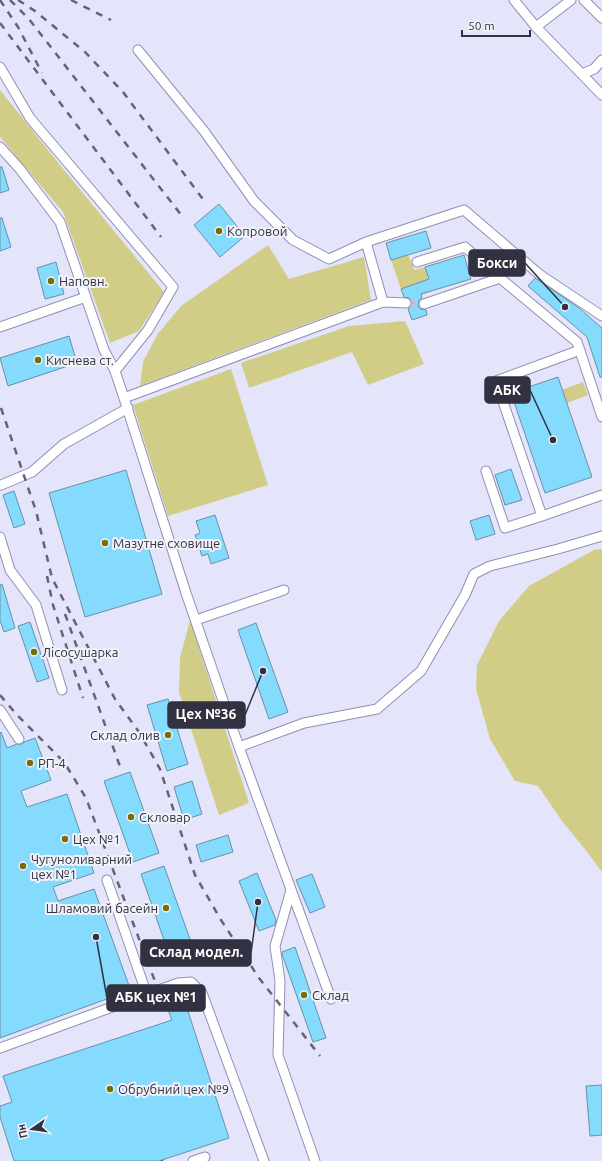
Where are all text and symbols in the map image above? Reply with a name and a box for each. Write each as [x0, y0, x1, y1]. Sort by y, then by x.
scale bar [462, 12, 530, 38]
text: 50 m [468, 19, 495, 32]
place label: Копровой [227, 224, 288, 238]
marker: Копровой [214, 226, 224, 236]
callout: Бокси [469, 250, 525, 276]
text: Бокси [477, 255, 517, 271]
place label: Наповн. [59, 274, 108, 288]
marker: Наповн. [46, 276, 56, 286]
place label: Киснева ст. [46, 353, 114, 367]
marker: Киснева ст. [33, 355, 43, 365]
callout: АБК [485, 377, 530, 403]
text: АБК [493, 382, 522, 398]
place label: Мазутне сховище [113, 536, 220, 550]
marker: Мазутне сховище [100, 538, 110, 548]
place label: Лісосушарка [42, 645, 118, 659]
marker: Лісосушарка [29, 647, 39, 657]
callout: Цех №36 [168, 702, 245, 728]
text: Цех №36 [176, 706, 237, 722]
place label: Склад олив [90, 728, 160, 742]
marker: Склад олив [163, 730, 173, 740]
place label: РП-4 [38, 756, 66, 770]
marker: РП-4 [25, 758, 35, 768]
place label: Скловар [139, 810, 191, 824]
marker: Скловар [126, 812, 136, 822]
place label: Цех №1 [73, 832, 120, 846]
marker: Цех №1 [60, 834, 70, 844]
place label: Чугуноливарний цех №1 [31, 852, 132, 881]
marker: Чугуноливарний цех №1 [18, 861, 28, 871]
place label: Шламовий басейн [46, 901, 158, 915]
marker: Шламовий басейн [161, 903, 171, 913]
callout: Склад модел. [141, 940, 251, 966]
text: Склад модел. [149, 944, 243, 960]
callout: АБК цех №1 [107, 985, 205, 1011]
place label: Склад [312, 988, 349, 1002]
text: АБК цех №1 [115, 989, 197, 1005]
marker: Склад [299, 990, 309, 1000]
place label: Обрубний цех №9 [118, 1082, 229, 1096]
marker: Обрубний цех №9 [105, 1084, 115, 1094]
north arrow [12, 1109, 52, 1149]
text: Пн [15, 1123, 30, 1140]

